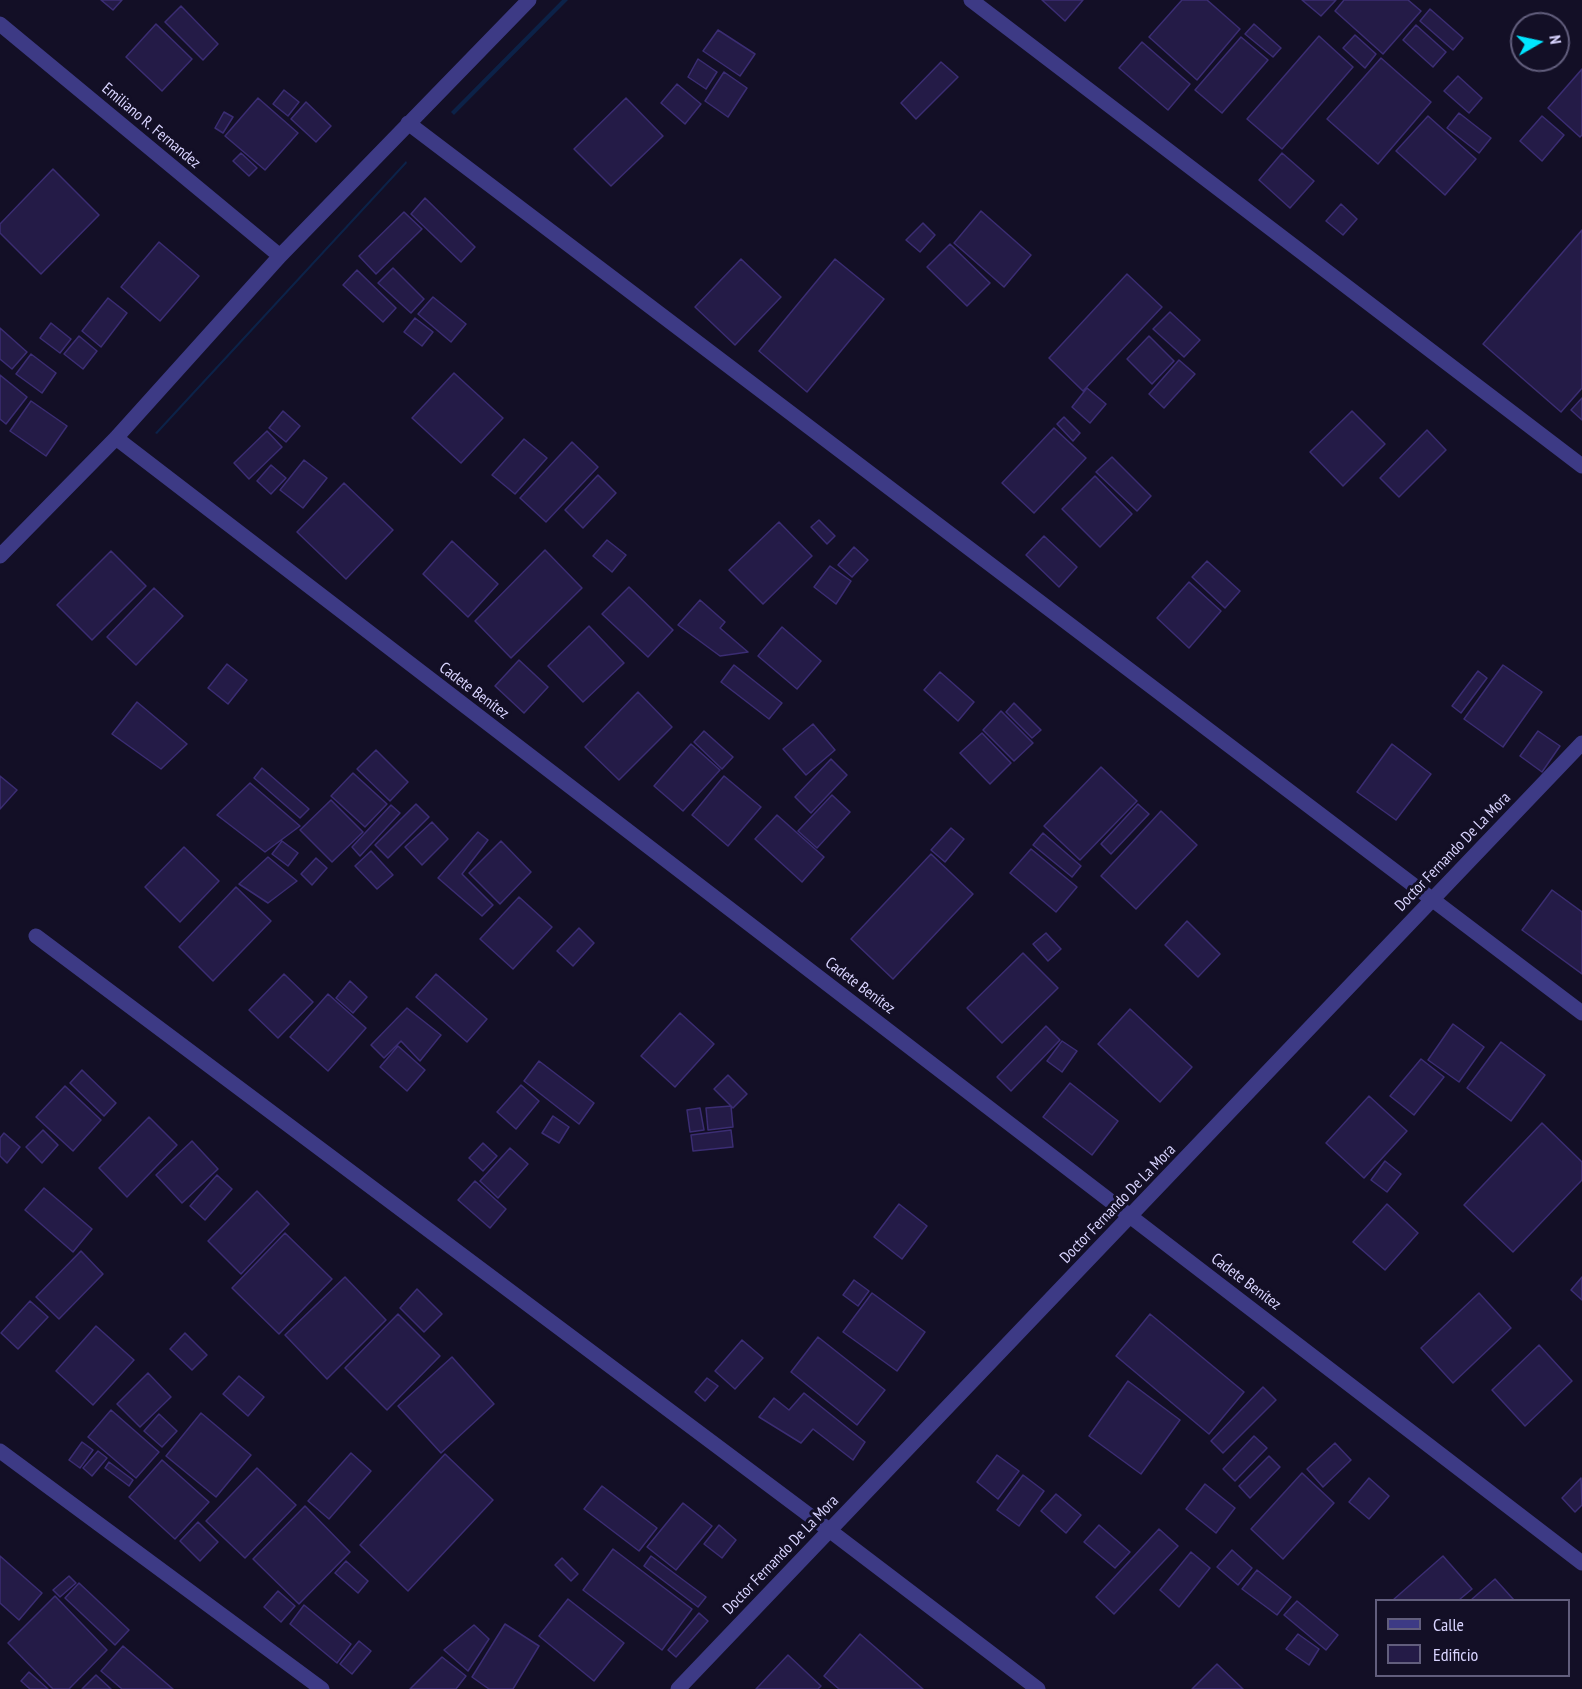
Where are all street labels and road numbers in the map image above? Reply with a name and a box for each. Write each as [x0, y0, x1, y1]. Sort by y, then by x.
street label: Emiliano R. Fernandez [98, 79, 204, 173]
street label: Cadete Benítez [435, 659, 513, 723]
street label: Doctor Fernando De La Mora [1391, 789, 1515, 915]
street label: Cadete Benítez [821, 954, 899, 1018]
street label: Doctor Fernando De La Mora [1056, 1141, 1180, 1267]
street label: Cadete Benítez [1207, 1250, 1285, 1314]
street label: Doctor Fernando De La Mora [719, 1492, 843, 1618]

